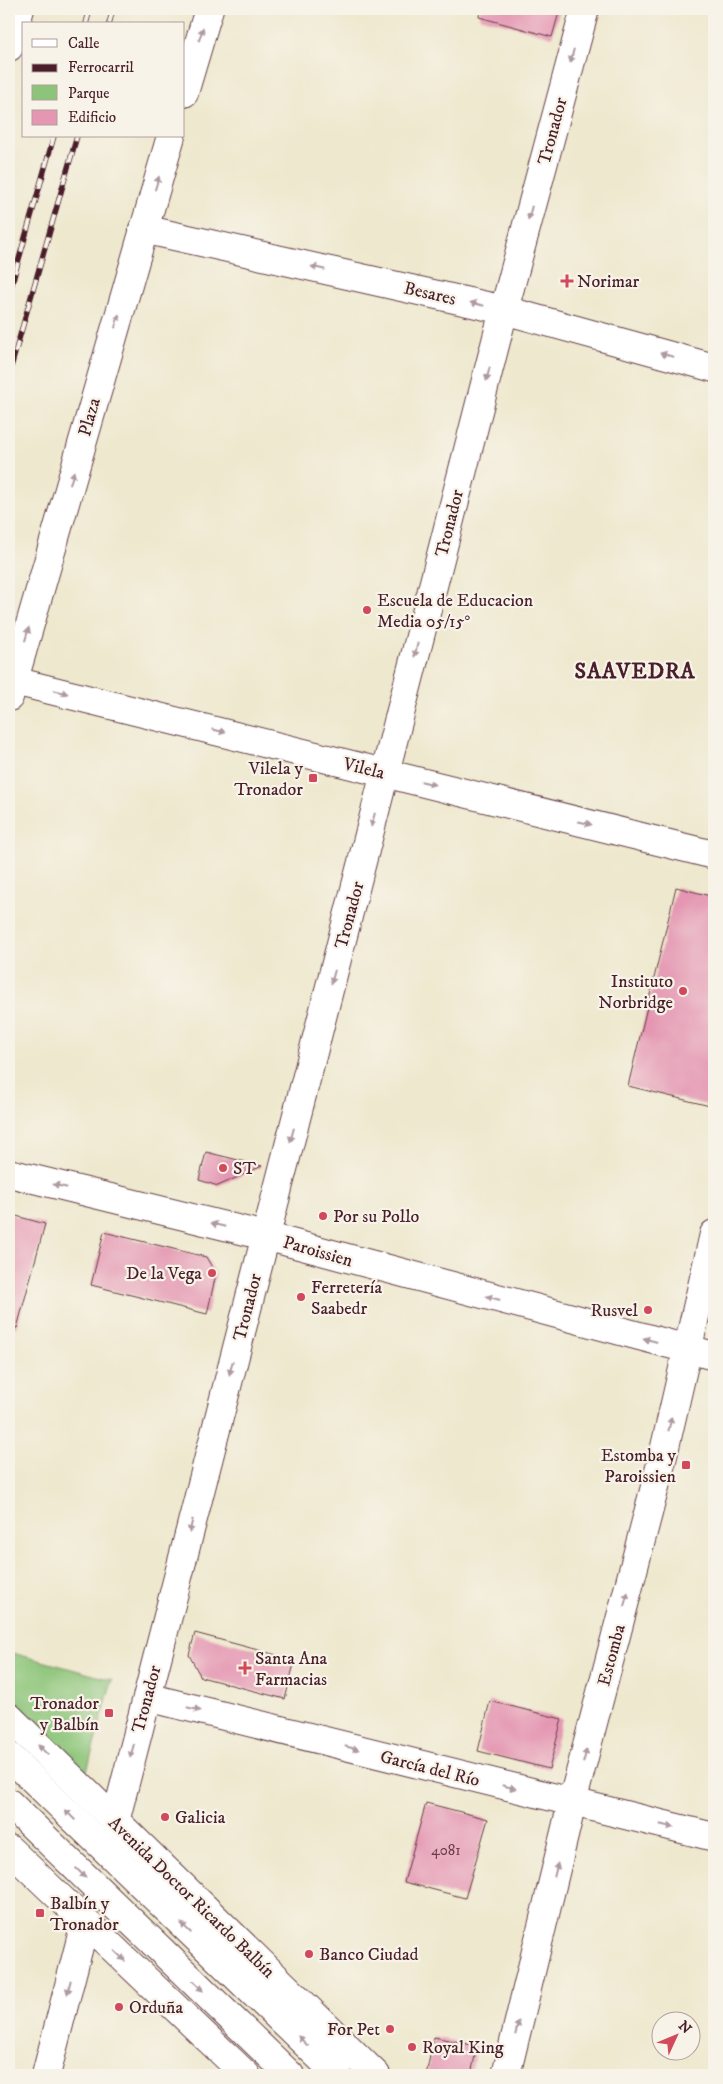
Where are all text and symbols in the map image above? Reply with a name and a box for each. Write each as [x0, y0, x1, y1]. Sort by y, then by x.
legend [22, 22, 185, 138]
one-way arrow [198, 27, 206, 42]
text: Calle [68, 34, 100, 53]
one-way arrow [568, 48, 576, 63]
text: Ferrocarril [68, 58, 134, 77]
text: Parque [68, 84, 109, 103]
street label: Tronador [533, 95, 573, 167]
text: Edificio [68, 108, 116, 127]
one-way arrow [153, 175, 161, 190]
one-way arrow [526, 205, 534, 220]
one-way arrow [311, 264, 326, 272]
place label: Norimar [577, 271, 640, 293]
marker: Norimar [561, 275, 573, 287]
street label: Besares [402, 277, 458, 311]
one-way arrow [469, 300, 484, 308]
one-way arrow [113, 314, 121, 329]
one-way arrow [660, 351, 675, 359]
one-way arrow [483, 366, 491, 381]
street label: Plaza [74, 395, 106, 439]
one-way arrow [68, 470, 76, 485]
street label: Tronador [431, 487, 469, 559]
place label: Escuela de Educacion Media 05/15° [377, 590, 534, 633]
marker: Escuela de Educacion Media 05/15° [361, 604, 373, 616]
one-way arrow [24, 626, 32, 641]
one-way arrow [412, 642, 420, 657]
district label: SAAVEDRA [574, 658, 696, 685]
one-way arrow [54, 689, 69, 697]
one-way arrow [211, 728, 226, 736]
street label: Vilela [340, 753, 387, 785]
place label: Vilela y Tronador [234, 758, 303, 801]
marker: Vilela y Tronador [307, 772, 319, 784]
one-way arrow [420, 779, 435, 787]
one-way arrow [369, 813, 377, 828]
one-way arrow [578, 819, 593, 827]
street label: Tronador [330, 879, 370, 951]
one-way arrow [328, 970, 336, 985]
place label: Instituto Norbridge [598, 971, 673, 1014]
marker: Instituto Norbridge [677, 985, 689, 997]
one-way arrow [287, 1127, 295, 1142]
place label: ST [233, 1158, 256, 1180]
marker: ST [217, 1162, 229, 1174]
one-way arrow [52, 1182, 67, 1190]
place label: Por su Pollo [333, 1206, 419, 1228]
marker: Por su Pollo [317, 1210, 329, 1222]
one-way arrow [210, 1221, 225, 1229]
street label: Paroissien [280, 1232, 356, 1273]
place label: De la Vega [126, 1263, 202, 1285]
marker: De la Vega [206, 1267, 218, 1279]
street label: Tronador [229, 1271, 267, 1343]
place label: Ferretería Saabedr [311, 1277, 382, 1320]
marker: Ferretería Saabedr [295, 1291, 307, 1303]
one-way arrow [485, 1294, 500, 1302]
place label: Rusvel [591, 1300, 639, 1322]
marker: Rusvel [642, 1304, 654, 1316]
one-way arrow [642, 1336, 658, 1344]
one-way arrow [227, 1361, 235, 1376]
one-way arrow [666, 1417, 674, 1432]
place label: Estomba y Paroissien [601, 1445, 677, 1488]
marker: Estomba y Paroissien [680, 1459, 692, 1471]
one-way arrow [187, 1518, 195, 1533]
one-way arrow [622, 1591, 630, 1606]
street label: Estomba [593, 1622, 631, 1688]
place label: Santa Ana Farmacias [255, 1648, 328, 1691]
marker: Santa Ana Farmacias [239, 1662, 251, 1674]
street label: Tronador [127, 1663, 167, 1735]
place label: Tronador y Balbín [30, 1693, 100, 1736]
one-way arrow [186, 1705, 201, 1713]
marker: Tronador y Balbín [103, 1707, 115, 1719]
one-way arrow [128, 1743, 136, 1758]
one-way arrow [344, 1744, 359, 1752]
one-way arrow [37, 1745, 49, 1757]
street label: García del Río [378, 1746, 482, 1792]
one-way arrow [581, 1748, 589, 1763]
one-way arrow [502, 1783, 517, 1791]
place label: Galicia [175, 1807, 226, 1829]
one-way arrow [64, 1809, 76, 1821]
marker: Galicia [159, 1811, 171, 1823]
street label: Avenida Doctor Ricardo Balbín [103, 1812, 280, 1984]
one-way arrow [660, 1822, 675, 1830]
house number: 4081 [431, 1841, 461, 1860]
one-way arrow [552, 1863, 560, 1878]
one-way arrow [75, 1867, 87, 1879]
place label: Balbín y Tronador [50, 1893, 119, 1936]
marker: Balbín y Tronador [34, 1907, 46, 1919]
one-way arrow [181, 1922, 193, 1934]
place label: Banco Ciudad [319, 1944, 419, 1966]
marker: Banco Ciudad [303, 1948, 315, 1960]
one-way arrow [114, 1950, 126, 1962]
one-way arrow [65, 1979, 73, 1994]
one-way arrow [192, 1980, 204, 1992]
place label: Orduña [129, 1997, 183, 2019]
marker: Orduña [113, 2001, 125, 2013]
north arrow [650, 2012, 700, 2062]
text: N [674, 2017, 695, 2038]
place label: For Pet [327, 2019, 380, 2041]
one-way arrow [513, 2020, 521, 2035]
marker: For Pet [384, 2023, 396, 2035]
one-way arrow [297, 2035, 309, 2047]
place label: Royal King [422, 2037, 504, 2059]
marker: Royal King [406, 2041, 418, 2053]

